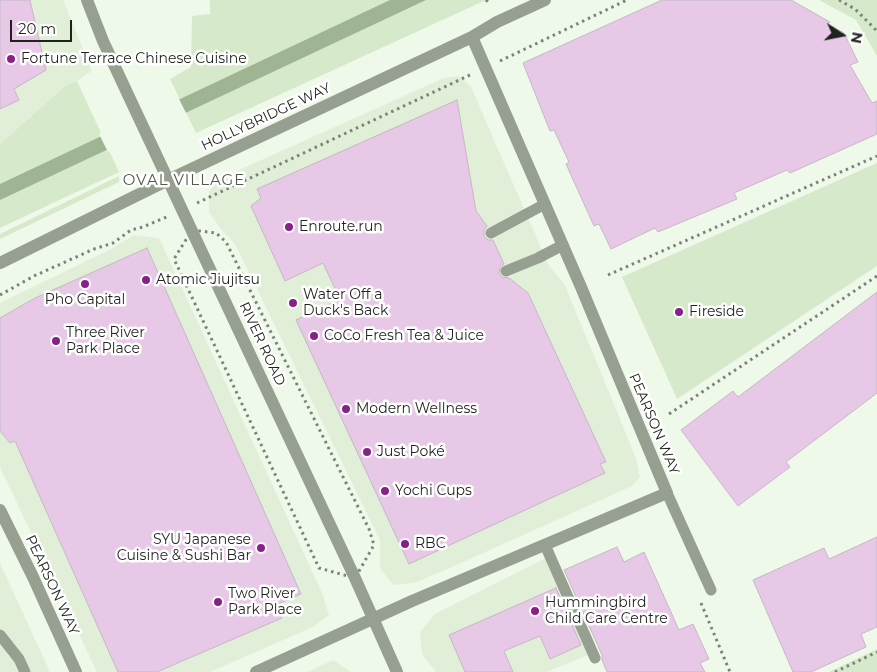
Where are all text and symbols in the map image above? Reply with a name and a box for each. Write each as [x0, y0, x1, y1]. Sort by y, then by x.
scale bar [12, 10, 75, 42]
north arrow [817, 10, 867, 60]
text: 20 m [18, 19, 56, 38]
text: N [847, 31, 867, 45]
place label: Fortune Terrace Chinese Cuisine [21, 51, 247, 67]
marker: Fortune Terrace Chinese Cuisine [5, 53, 17, 65]
street label: HOLLYBRIDGE WAY [199, 80, 333, 154]
district label: OVAL VILLAGE [121, 172, 247, 190]
place label: Enroute.run [299, 219, 383, 235]
marker: Enroute.run [283, 221, 295, 233]
place label: Atomic Jiujitsu [156, 272, 260, 288]
marker: Atomic Jiujitsu [140, 274, 152, 286]
marker: Pho Capital [79, 278, 91, 290]
place label: Water Off a Duck's Back [303, 287, 388, 320]
place label: Pho Capital [45, 292, 125, 308]
marker: Water Off a Duck's Back [287, 297, 299, 309]
street label: RIVER ROAD [235, 300, 289, 388]
place label: Fireside [689, 304, 744, 320]
marker: Fireside [673, 306, 685, 318]
place label: Three River Park Place [66, 325, 145, 358]
place label: CoCo Fresh Tea & Juice [324, 328, 484, 344]
marker: CoCo Fresh Tea & Juice [308, 330, 320, 342]
marker: Three River Park Place [50, 335, 62, 347]
street label: PEARSON WAY [625, 371, 683, 477]
place label: Modern Wellness [356, 401, 477, 417]
marker: Modern Wellness [340, 403, 352, 415]
place label: Just Poké [377, 444, 445, 460]
marker: Just Poké [361, 446, 373, 458]
place label: Yochi Cups [395, 483, 472, 499]
marker: Yochi Cups [379, 485, 391, 497]
street label: PEARSON WAY [22, 532, 82, 638]
place label: SYU Japanese Cuisine & Sushi Bar [117, 532, 251, 564]
place label: RBC [415, 536, 446, 552]
marker: RBC [399, 538, 411, 550]
marker: SYU Japanese Cuisine & Sushi Bar [255, 542, 267, 554]
place label: Two River Park Place [228, 586, 302, 618]
place label: Hummingbird Child Care Centre [545, 595, 668, 628]
marker: Two River Park Place [212, 596, 224, 608]
marker: Hummingbird Child Care Centre [529, 605, 541, 617]

